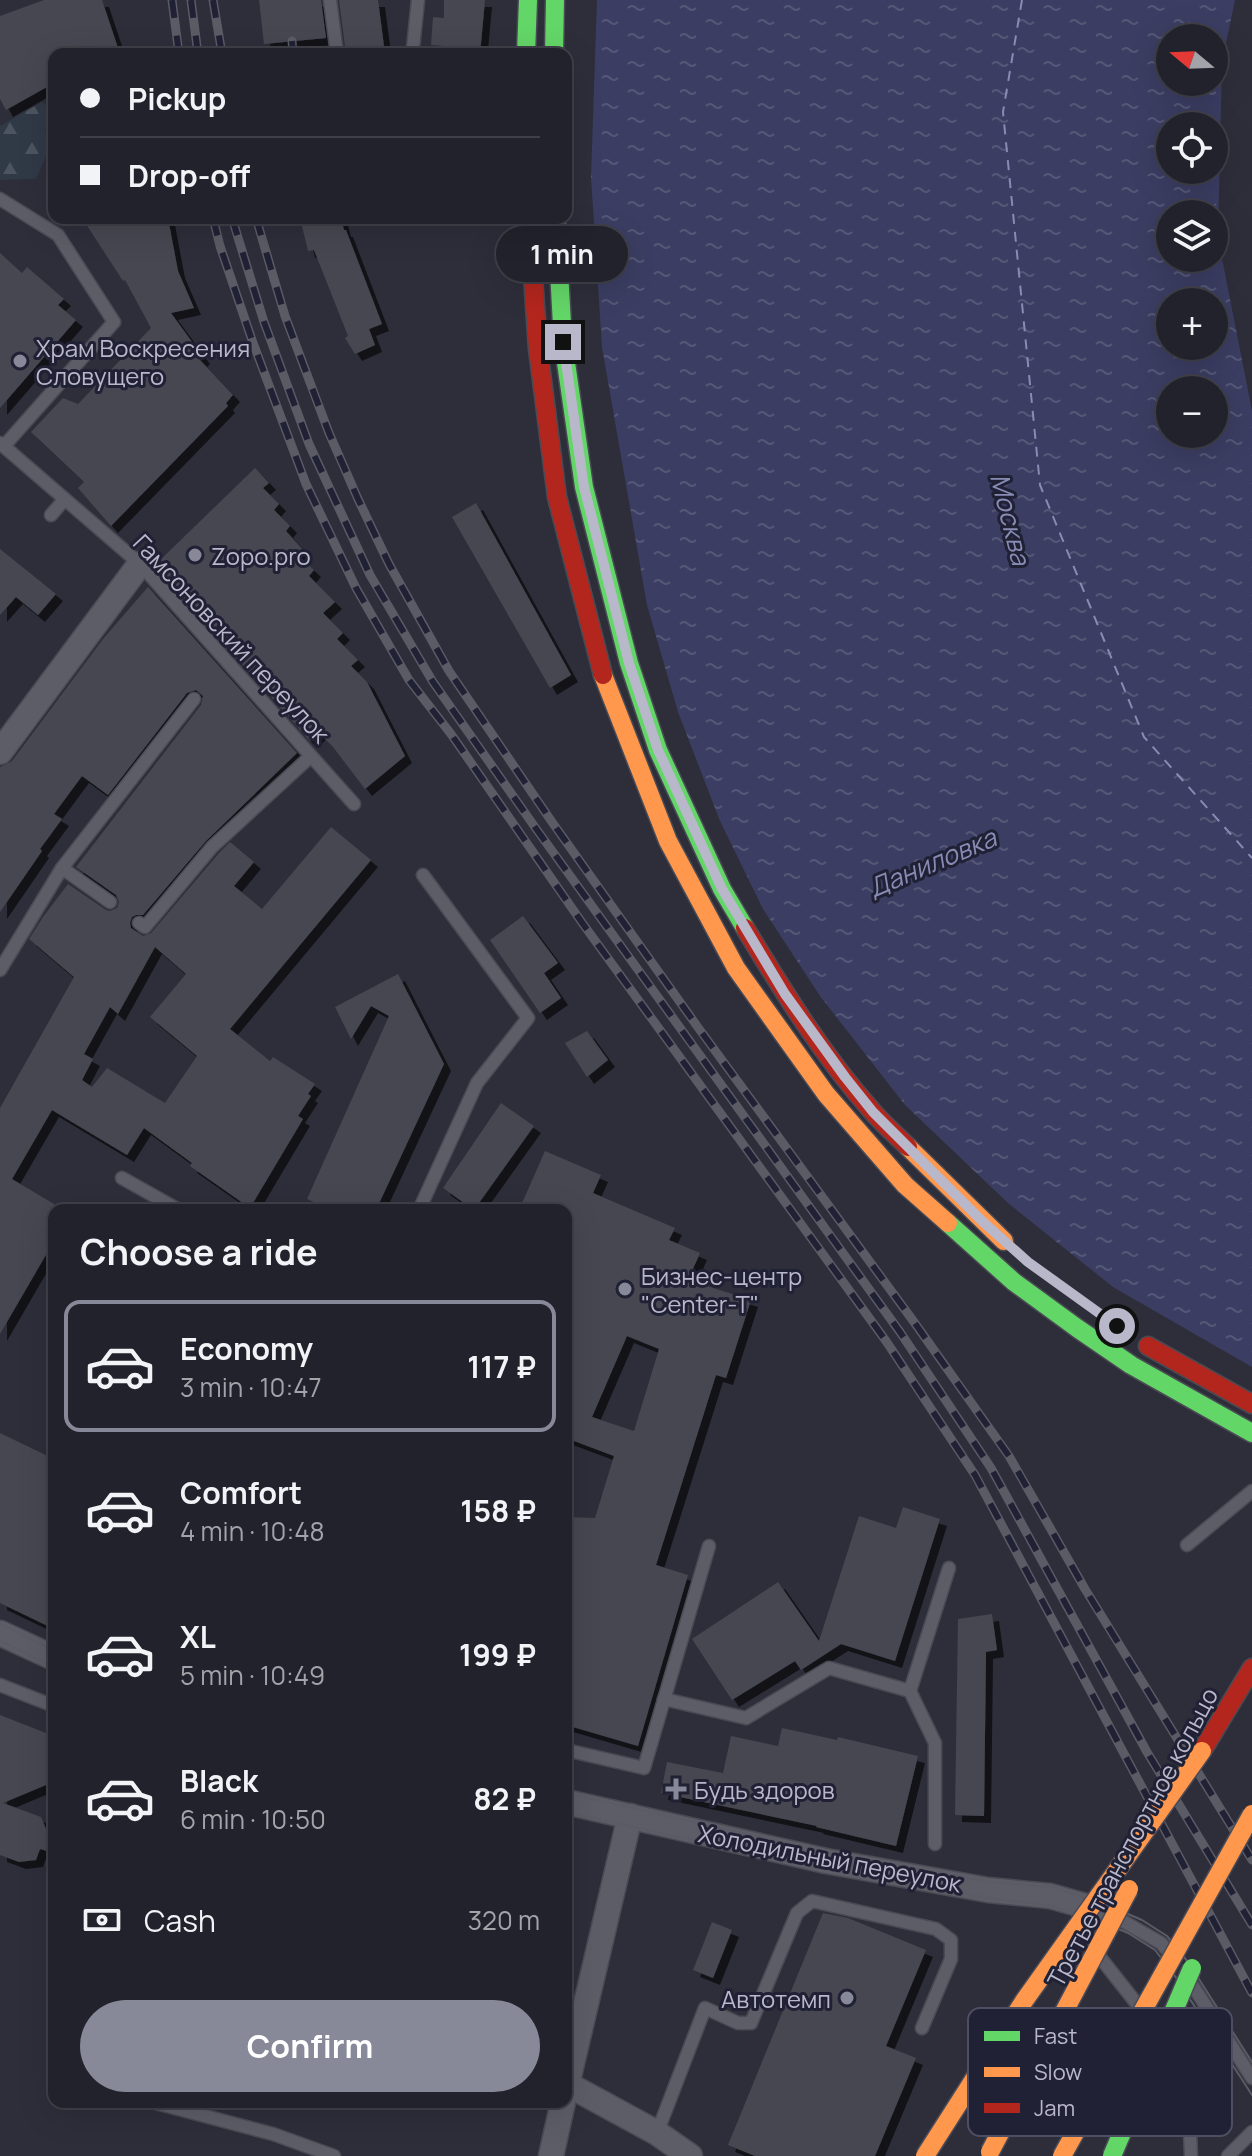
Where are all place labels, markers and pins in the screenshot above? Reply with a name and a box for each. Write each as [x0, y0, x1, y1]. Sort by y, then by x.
place label: Храм Воскресения Словущего [36, 331, 250, 392]
marker: Храм Воскресения Словущего [11, 352, 29, 370]
place label: Zopo.pro [211, 539, 311, 572]
marker: Zopo.pro [186, 546, 204, 564]
place label: Бизнес-центр "Center-T" [641, 1259, 802, 1320]
marker: Бизнес-центр "Center-T" [616, 1280, 634, 1298]
place label: Будь здоров [694, 1773, 835, 1806]
marker: Будь здоров [665, 1778, 687, 1800]
place label: Автотемп [721, 1982, 831, 2015]
marker: Автотемп [838, 1989, 856, 2007]

